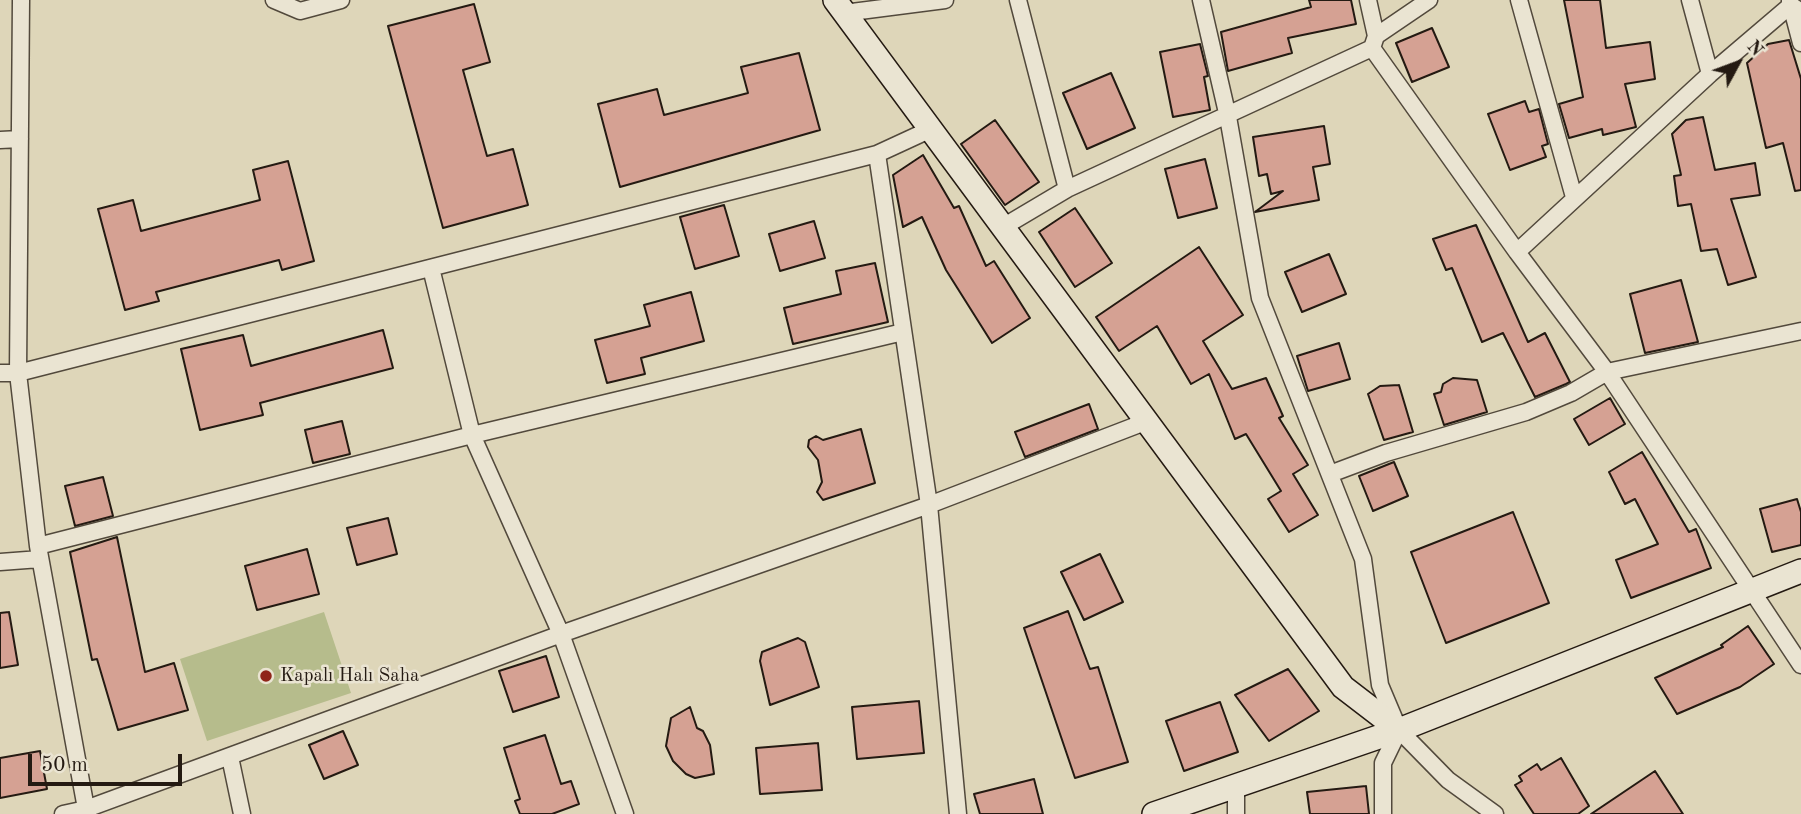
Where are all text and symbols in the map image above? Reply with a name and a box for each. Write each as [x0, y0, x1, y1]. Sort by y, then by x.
north arrow [1703, 28, 1773, 98]
text: N [1742, 37, 1766, 61]
place label: Kapalı Halı Saha [280, 665, 419, 687]
marker: Kapalı Halı Saha [258, 668, 274, 684]
scale bar [32, 740, 186, 784]
text: 50 m [41, 755, 88, 776]

